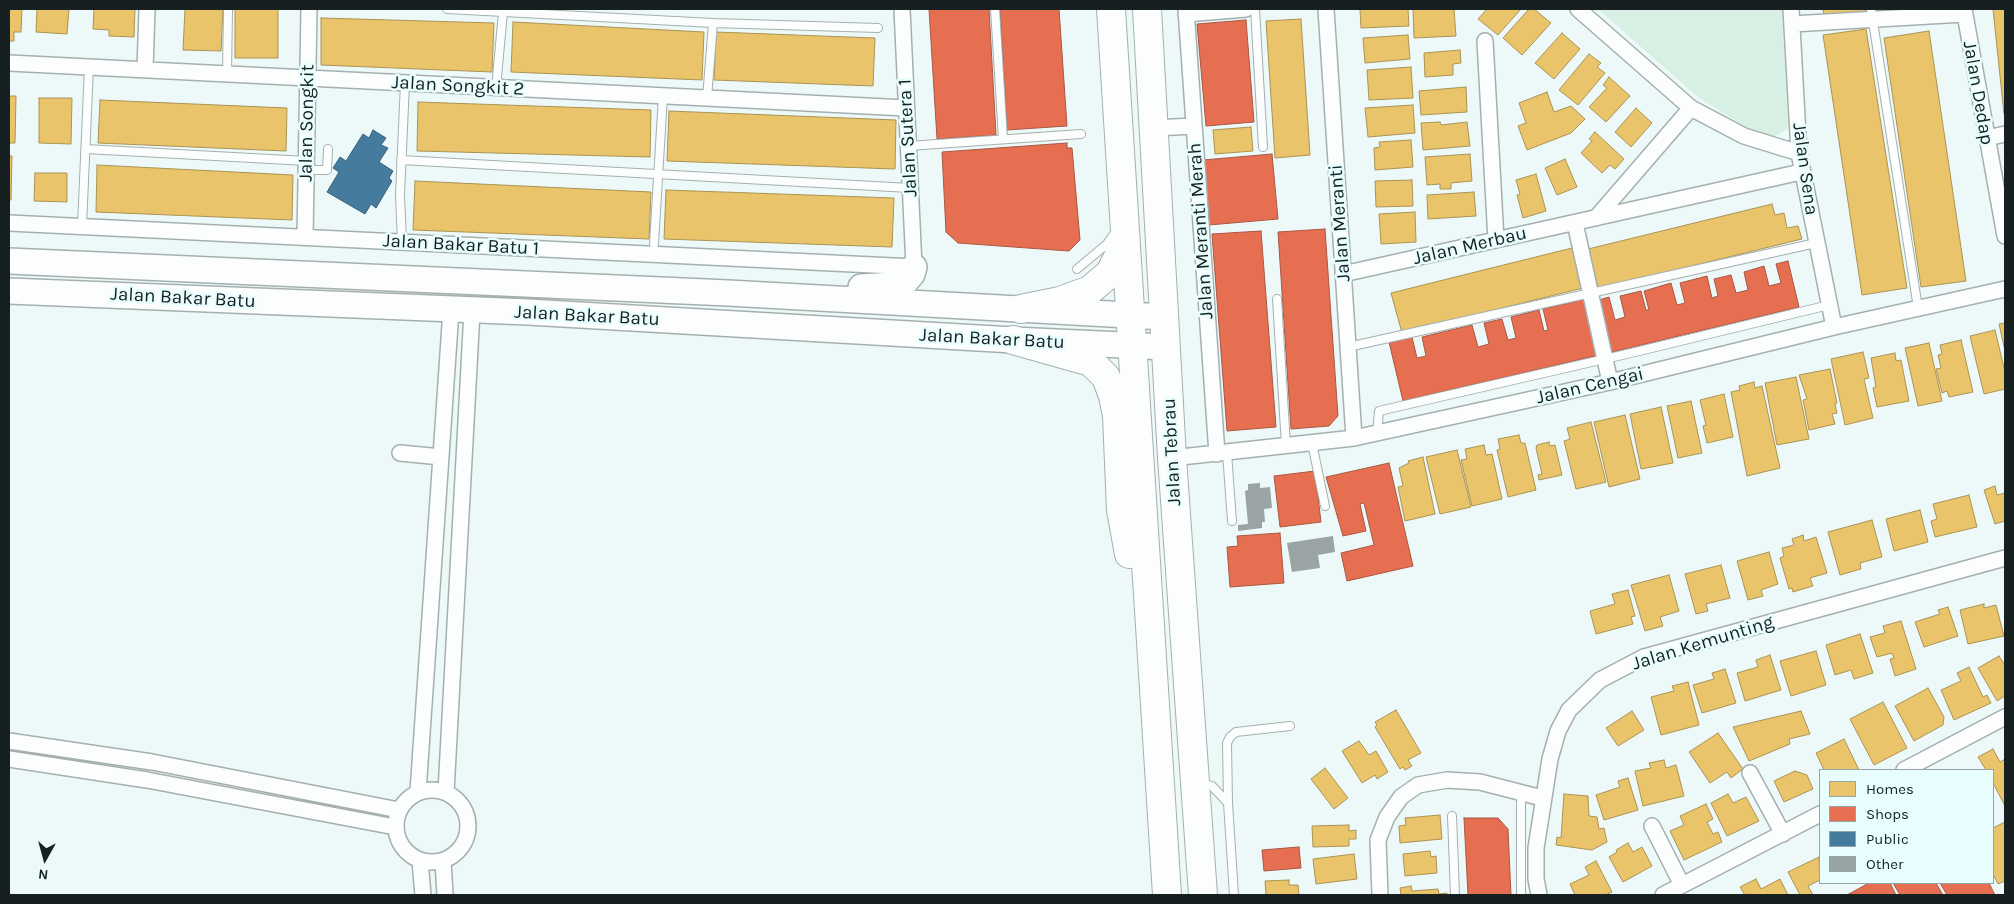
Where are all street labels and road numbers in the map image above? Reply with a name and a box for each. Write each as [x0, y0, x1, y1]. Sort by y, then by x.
street label: Jalan Dedap [1958, 39, 1998, 147]
street label: Jalan Songkit [295, 64, 319, 182]
street label: Jalan Songkit 2 [391, 71, 525, 101]
street label: Jalan Sutera 1 [894, 79, 922, 197]
street label: Jalan Sena [1787, 121, 1823, 217]
street label: Jalan Meranti Merah [1183, 142, 1219, 320]
street label: Jalan Meranti [1325, 164, 1355, 282]
street label: Jalan Merbau [1411, 222, 1529, 270]
street label: Jalan Bakar Batu 1 [382, 230, 540, 260]
street label: Jalan Bakar Batu [110, 283, 256, 313]
street label: Jalan Bakar Batu [514, 301, 660, 331]
street label: Jalan Bakar Batu [919, 324, 1065, 354]
street label: Jalan Cengai [1534, 363, 1646, 409]
street label: Jalan Tebrau [1158, 398, 1186, 506]
street label: Jalan Kemunting [1629, 611, 1777, 675]

